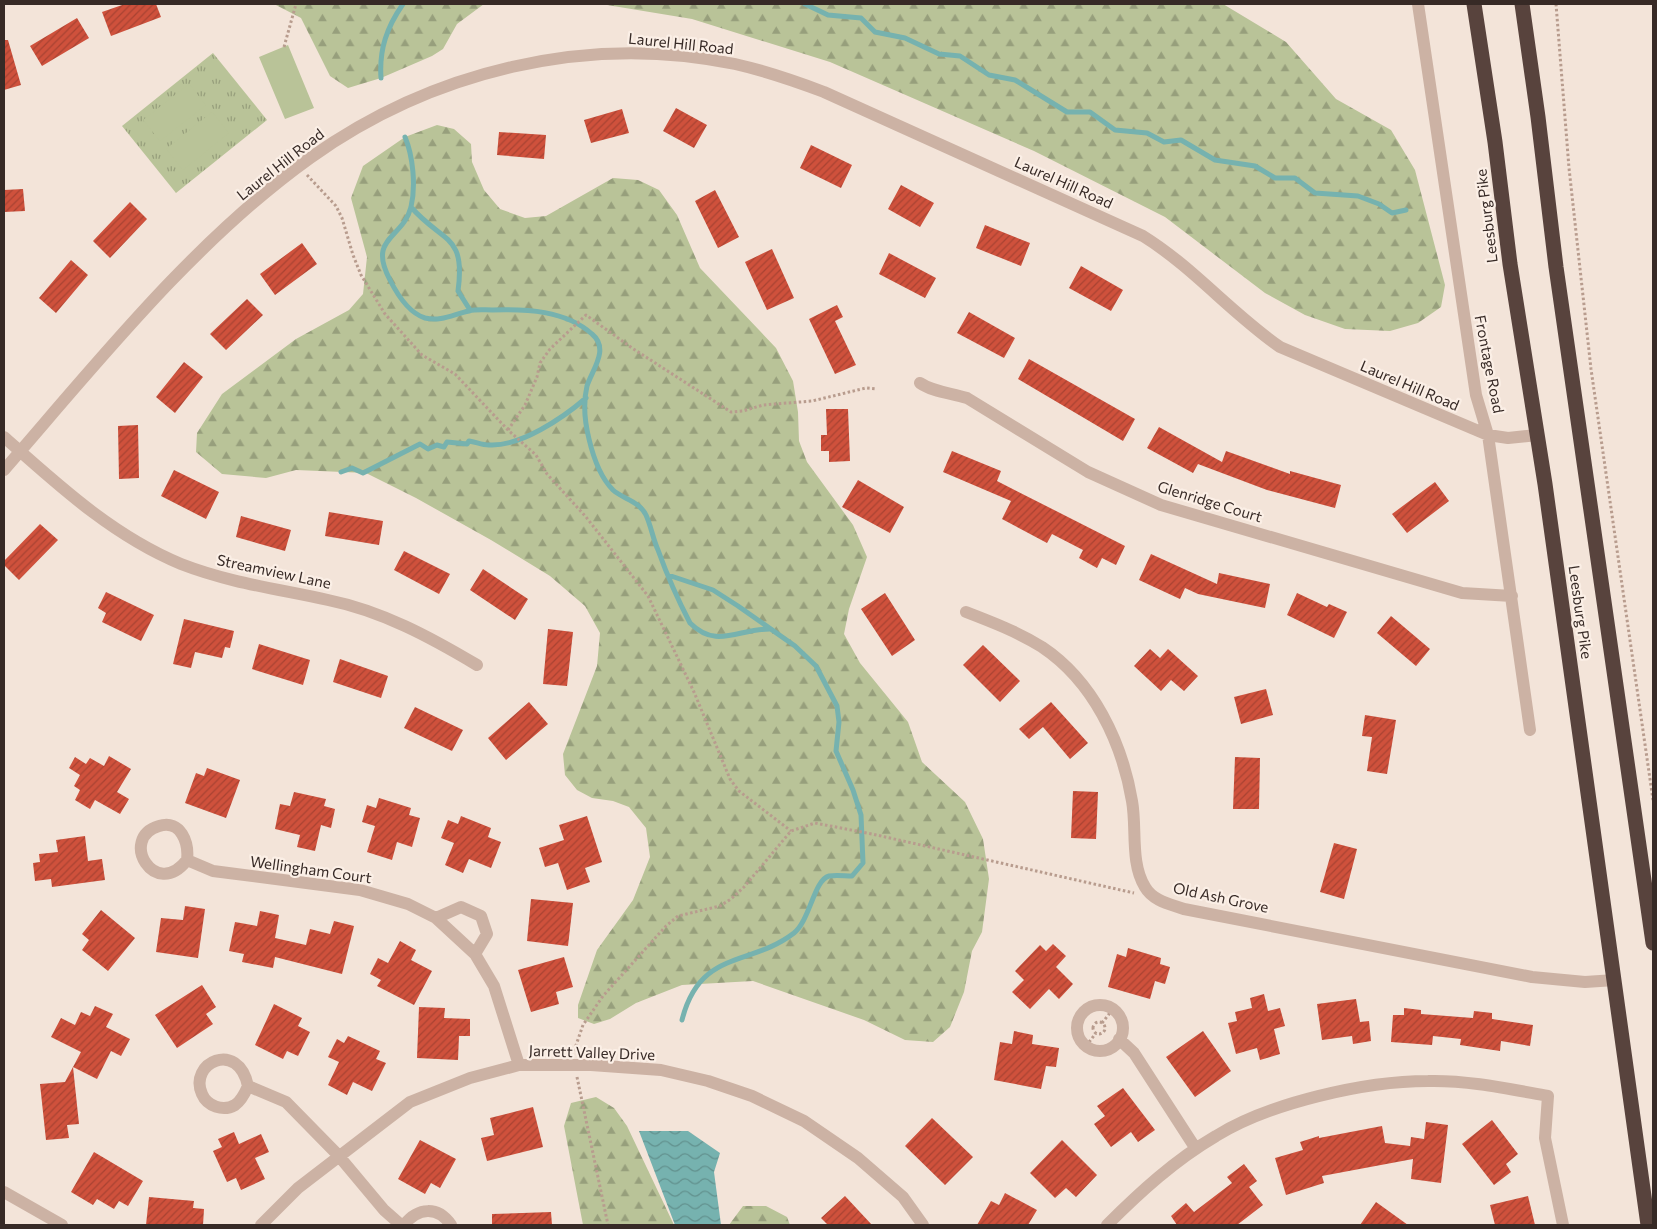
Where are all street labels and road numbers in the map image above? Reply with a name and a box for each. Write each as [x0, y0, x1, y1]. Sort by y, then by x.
street label: Laurel Hill Road [627, 29, 735, 57]
street label: Laurel Hill Road [233, 124, 327, 204]
street label: Laurel Hill Road [1012, 152, 1116, 212]
street label: Leesburg Pike [1471, 168, 1501, 264]
street label: Frontage Road [1472, 313, 1508, 415]
street label: Laurel Hill Road [1358, 356, 1462, 414]
street label: Glenridge Court [1156, 477, 1264, 525]
street label: Streamview Lane [215, 550, 333, 592]
street label: Leesburg Pike [1566, 564, 1596, 660]
street label: Wellingham Court [249, 852, 373, 886]
street label: Old Ash Grove [1172, 878, 1270, 916]
street label: Jarrett Valley Drive [528, 1041, 656, 1063]

